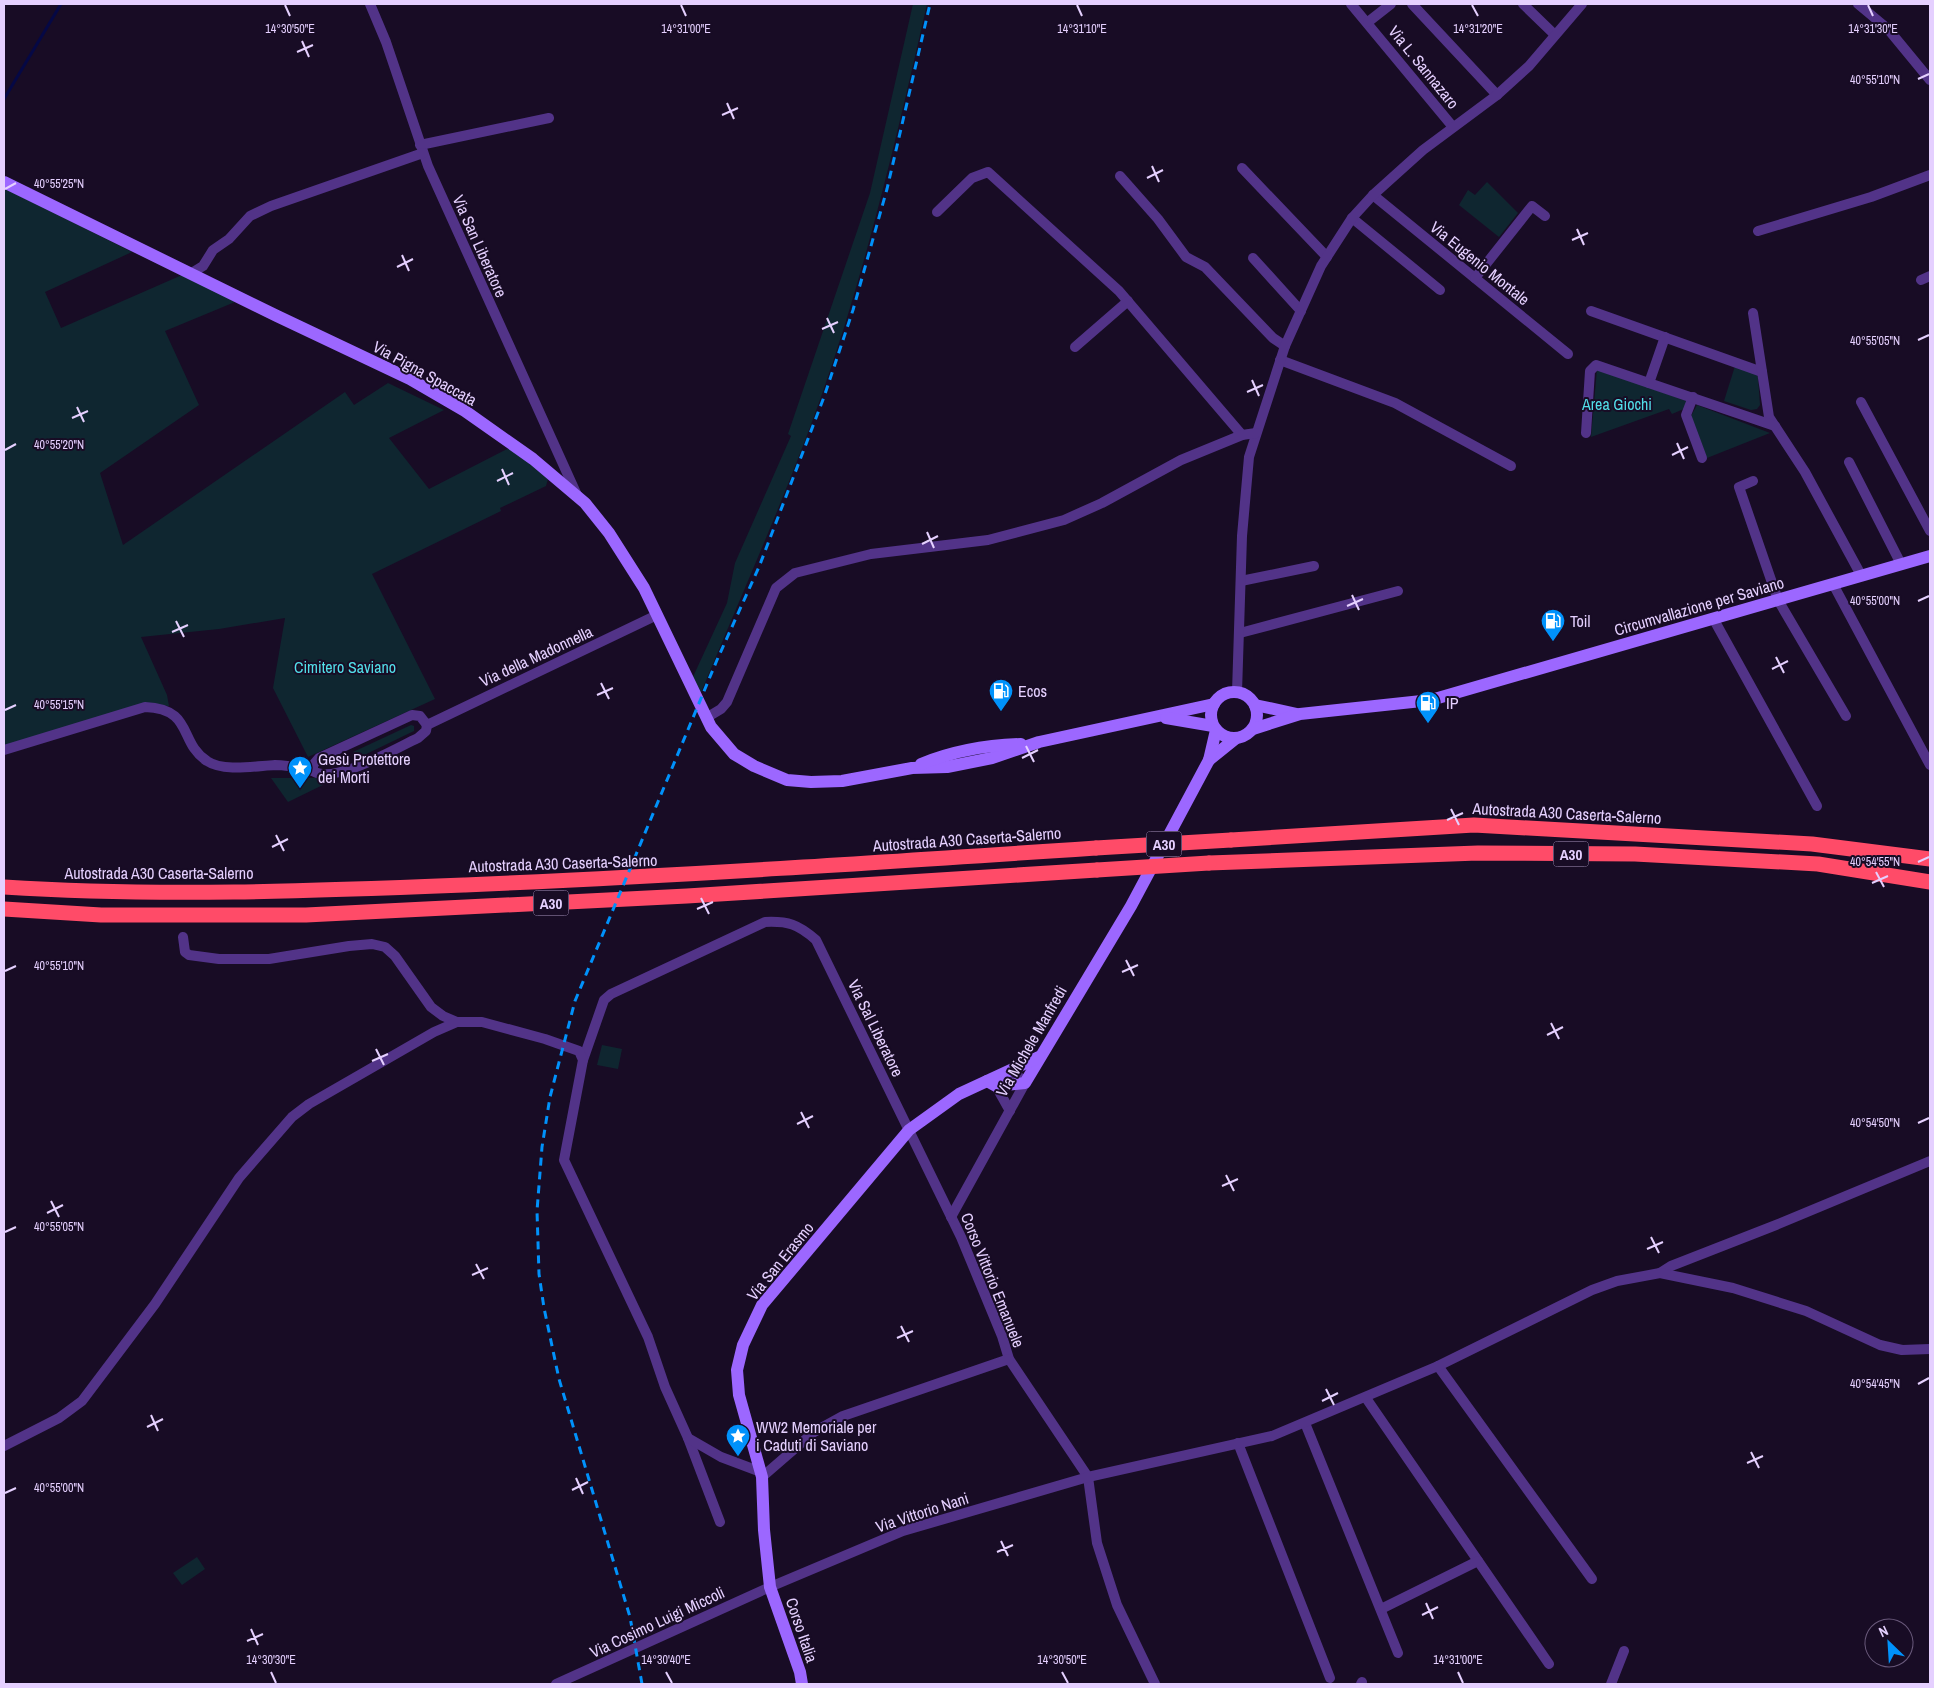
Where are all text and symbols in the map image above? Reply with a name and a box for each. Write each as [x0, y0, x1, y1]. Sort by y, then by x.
text: 14°30'50"E [265, 21, 315, 37]
text: 14°31'00"E [661, 21, 711, 37]
text: 14°31'10"E [1057, 21, 1107, 37]
street label: Via L. Sannazaro [1384, 21, 1464, 113]
text: 14°31'20"E [1453, 21, 1503, 37]
text: 14°31'30"E [1848, 21, 1898, 37]
text: 40°55'10"N [1850, 72, 1900, 88]
text: 40°55'25"N [34, 176, 84, 192]
street label: Via San Liberatore [448, 191, 512, 301]
street label: Via Eugenio Montale [1426, 216, 1534, 310]
text: 40°55'05"N [1850, 333, 1900, 349]
street label: Via Pigna Spaccata [369, 335, 482, 411]
park label: Area Giochi [1581, 393, 1652, 415]
text: 40°55'20"N [34, 437, 84, 453]
street label: Circumvallazione per Saviano [1611, 571, 1787, 641]
text: 40°55'00"N [1850, 593, 1900, 609]
fuel station icon: Toil [1540, 608, 1566, 642]
place label: Toil [1570, 610, 1591, 632]
street label: Via della Madonnella [476, 620, 597, 692]
park label: Cimitero Saviano [294, 656, 396, 678]
fuel station icon: Ecos [988, 678, 1014, 712]
place label: Ecos [1018, 680, 1047, 702]
fuel station icon: IP [1415, 690, 1441, 724]
place label: IP [1446, 692, 1459, 714]
text: 40°55'15"N [34, 697, 84, 713]
place label: Gesù Protettore dei Morti [318, 748, 411, 788]
place icon: Gesù Protettore dei Morti [287, 755, 313, 789]
street label: Autostrada A30 Caserta-Salerno [1471, 797, 1662, 829]
street label: Autostrada A30 Caserta-Salerno [871, 821, 1062, 857]
road number: A30 [1146, 832, 1182, 856]
road number: A30 [1554, 842, 1588, 866]
street label: Autostrada A30 Caserta-Salerno [467, 849, 658, 877]
text: 40°54'55"N [1850, 854, 1900, 870]
street label: Autostrada A30 Caserta-Salerno [64, 862, 253, 884]
road number: A30 [534, 890, 568, 916]
text: 40°55'10"N [34, 958, 84, 974]
street label: Via Sal Liberatore [843, 976, 909, 1080]
street label: Via Michele Manfredi [990, 982, 1072, 1100]
text: 40°54'50"N [1850, 1115, 1900, 1131]
street label: Corso Vittorio Emanuele [956, 1209, 1030, 1351]
street label: Via San Erasmo [741, 1217, 819, 1305]
text: 40°55'05"N [34, 1219, 84, 1235]
text: 40°54'45"N [1850, 1376, 1900, 1392]
place label: WW2 Memoriale per i Caduti di Saviano [756, 1416, 877, 1456]
place icon: WW2 Memoriale per i Caduti di Saviano [725, 1423, 751, 1457]
text: 40°55'00"N [34, 1480, 84, 1496]
street label: Via Vittorio Nani [873, 1487, 971, 1537]
street label: Via Cosimo Luigi Miccoli [586, 1581, 728, 1663]
street label: Corso Italia [781, 1595, 824, 1666]
north arrow [1864, 1618, 1914, 1668]
text: N [1876, 1621, 1891, 1641]
text: 14°30'30"E [246, 1652, 296, 1668]
text: 14°30'40"E [641, 1652, 691, 1668]
text: 14°30'50"E [1037, 1652, 1087, 1668]
text: 14°31'00"E [1433, 1652, 1483, 1668]

